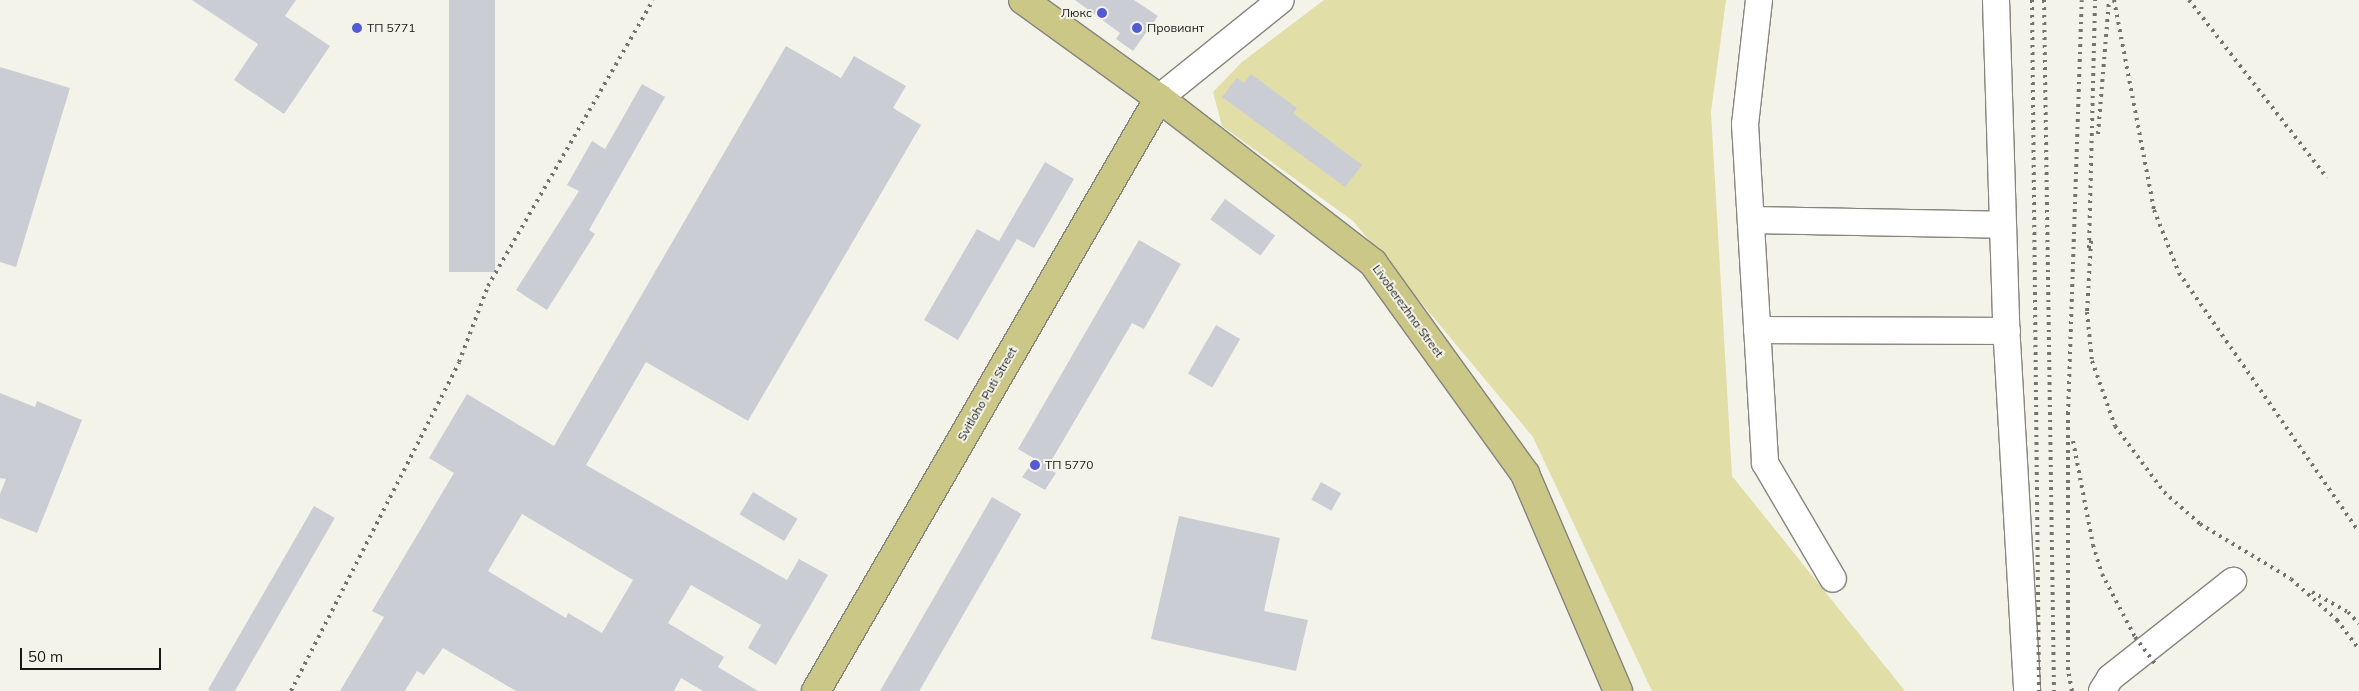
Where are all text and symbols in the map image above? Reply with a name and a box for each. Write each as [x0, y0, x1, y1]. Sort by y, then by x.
place label: Люкс [1061, 6, 1092, 20]
marker: Люкс [1096, 7, 1108, 19]
place label: ТП 5771 [367, 21, 415, 35]
place label: Провиант [1147, 21, 1204, 35]
marker: ТП 5771 [351, 22, 363, 34]
marker: Провиант [1131, 22, 1143, 34]
street label: Livoberezhna Street [1370, 262, 1446, 360]
street label: Svitloho Puti Street [954, 345, 1020, 443]
place label: ТП 5770 [1045, 458, 1093, 472]
marker: ТП 5770 [1029, 459, 1041, 471]
scale bar [22, 638, 164, 670]
text: 50 m [28, 647, 63, 666]

